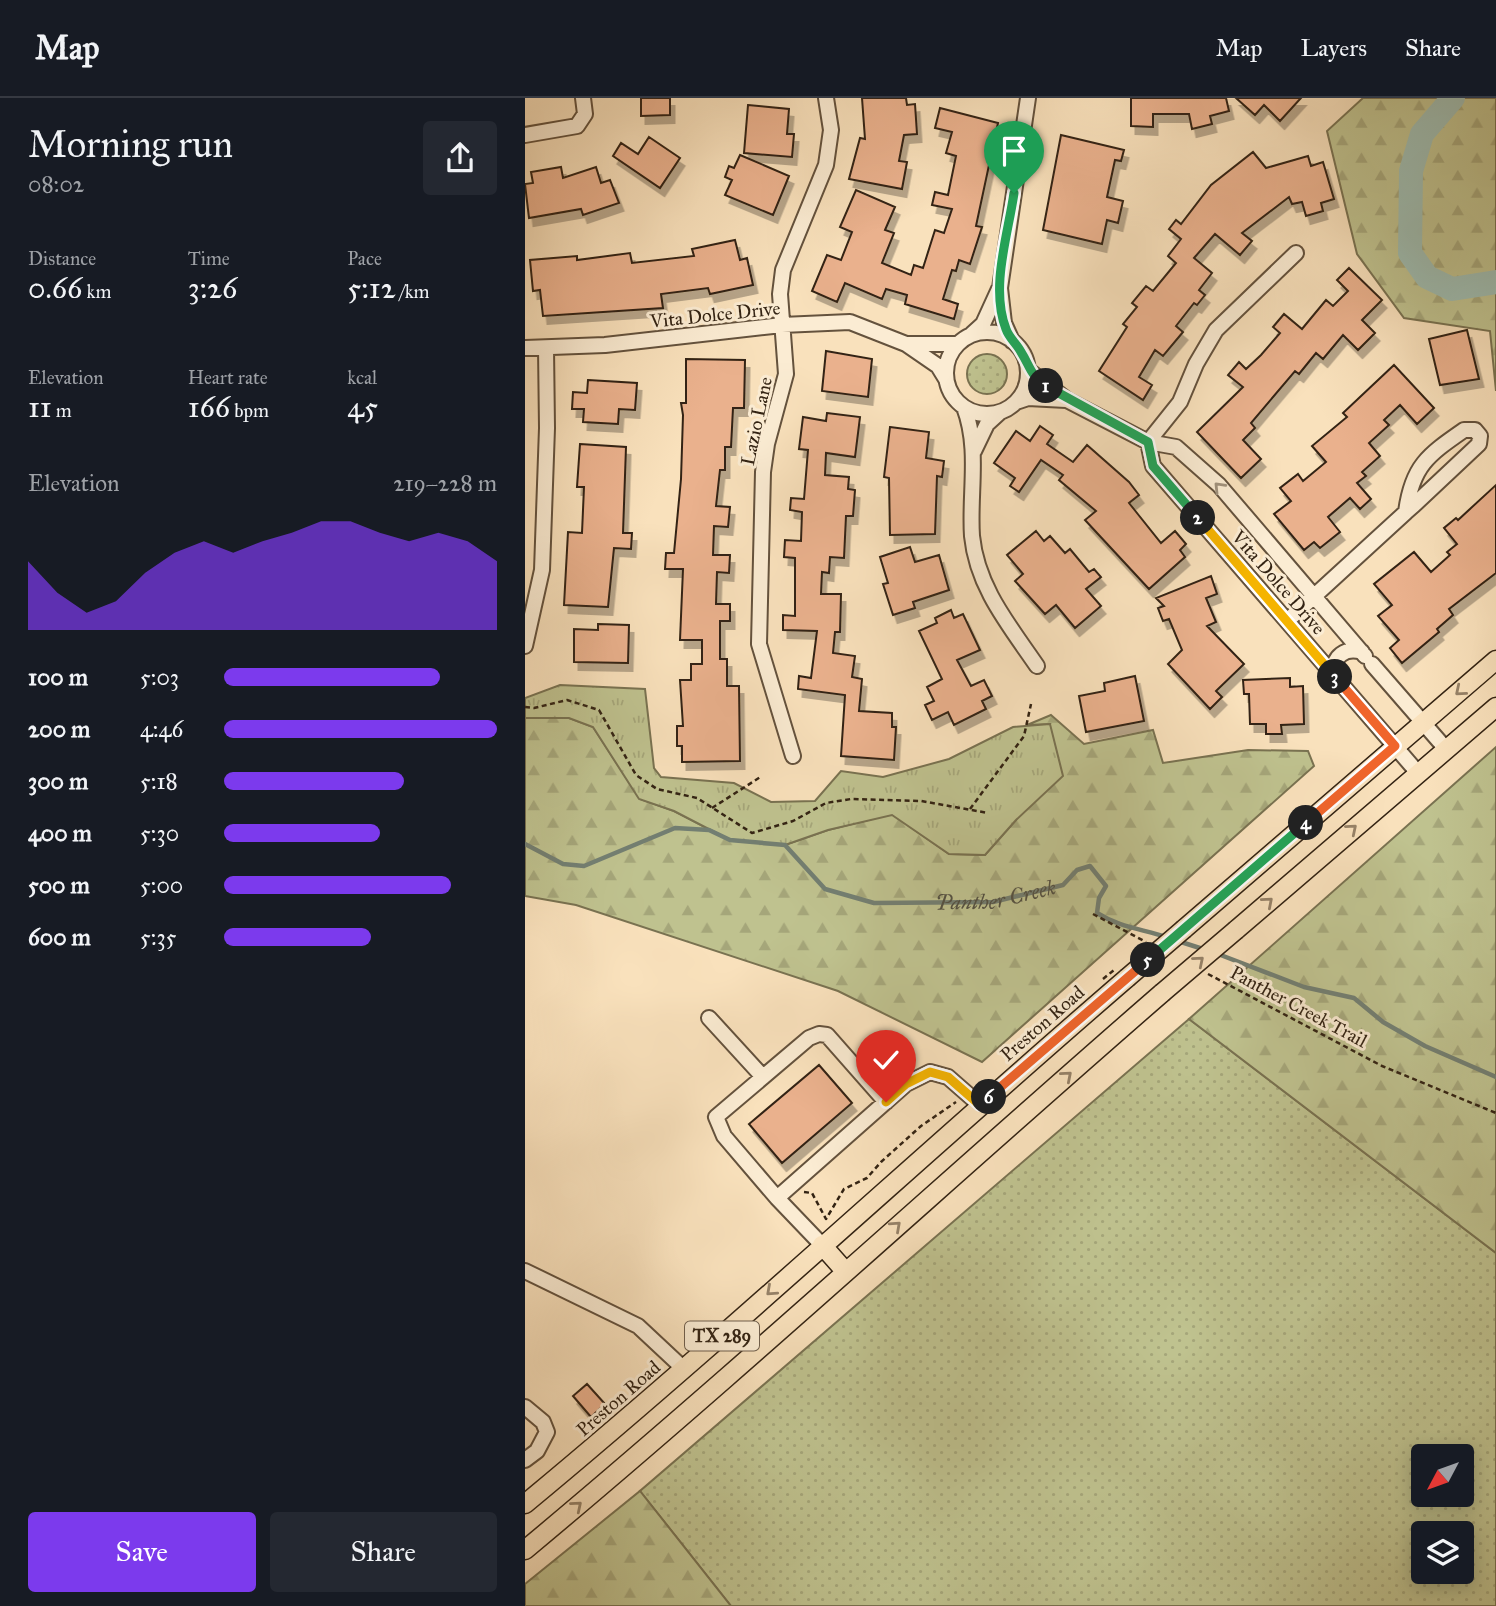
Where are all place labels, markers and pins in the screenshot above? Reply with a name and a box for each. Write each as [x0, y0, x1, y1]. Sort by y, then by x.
pin [984, 121, 1044, 193]
pin: 1 [1029, 368, 1063, 404]
pin: 2 [1181, 500, 1215, 536]
pin: 3 [1317, 660, 1353, 694]
pin: 4 [1289, 806, 1323, 840]
pin: 5 [1131, 942, 1165, 978]
pin [856, 1030, 916, 1102]
pin: 6 [972, 1080, 1007, 1114]

